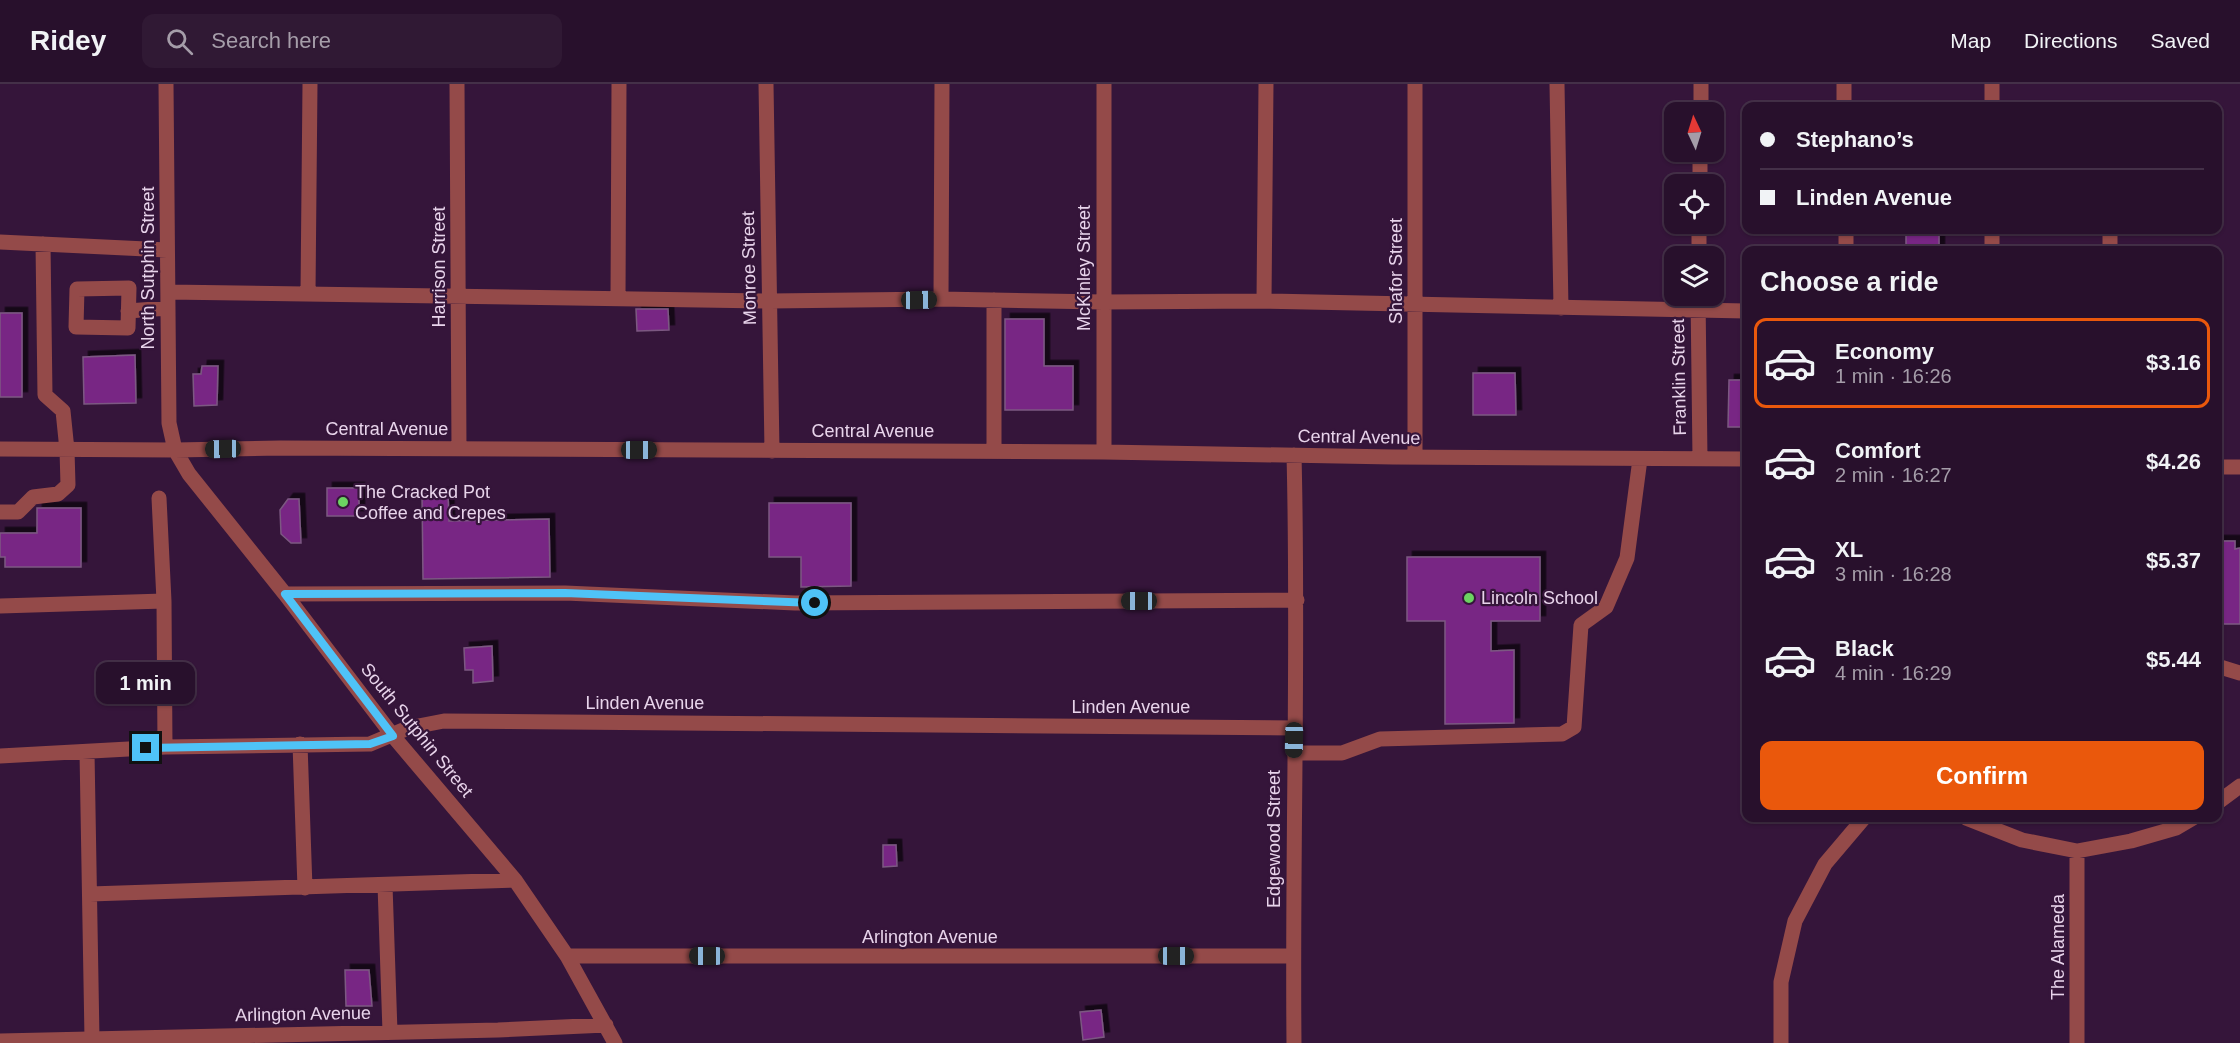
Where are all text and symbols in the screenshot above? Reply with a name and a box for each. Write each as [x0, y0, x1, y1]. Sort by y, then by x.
search box [142, 14, 562, 68]
text: Ridey [30, 25, 106, 56]
icon: search [163, 25, 196, 58]
text: Search here [211, 28, 331, 53]
text: Map [1950, 29, 1991, 52]
text: Directions [2024, 29, 2117, 52]
text: Saved [2150, 29, 2210, 52]
north arrow [1664, 102, 1724, 162]
map controls [1664, 102, 1724, 306]
text: Stephano’s [1796, 127, 1914, 152]
button: locate [1664, 174, 1724, 234]
text: Linden Avenue [1796, 185, 1952, 210]
street label: North Sutphin Street [138, 186, 158, 350]
street label: McKinley Street [1074, 205, 1094, 331]
street label: Harrison Street [429, 206, 449, 328]
street label: Monroe Street [738, 211, 760, 325]
street label: Shafor Street [1386, 218, 1406, 324]
button: layers [1664, 246, 1724, 306]
text: Choose a ride [1760, 267, 1939, 297]
car [901, 291, 937, 309]
street label: Franklin Street [1668, 318, 1690, 436]
icon: car [1763, 336, 1817, 390]
text: Economy [1835, 339, 1934, 364]
text: $3.16 [2146, 350, 2201, 375]
text: 1 min · 16:26 [1835, 365, 1952, 387]
street label: Central Avenue [326, 419, 448, 439]
street label: Central Avenue [812, 421, 934, 441]
street label: Central Avenue [1297, 426, 1421, 448]
icon: car [1763, 435, 1817, 489]
text: Comfort [1835, 438, 1921, 463]
car [205, 440, 241, 458]
car [621, 441, 657, 459]
text: $4.26 [2146, 449, 2201, 474]
text: 2 min · 16:27 [1835, 464, 1952, 486]
place label: The Cracked Pot Coffee and Crepes [355, 482, 506, 523]
marker: The Cracked Pot Coffee and Crepes [336, 495, 350, 509]
icon: car [1763, 534, 1817, 588]
text: XL [1835, 537, 1863, 562]
text: $5.37 [2146, 548, 2201, 573]
text: 3 min · 16:28 [1835, 563, 1952, 585]
place label: Lincoln School [1481, 588, 1598, 608]
route start [801, 589, 828, 616]
marker: Lincoln School [1462, 591, 1476, 605]
car [1121, 592, 1157, 610]
icon: car [1763, 633, 1817, 687]
text: Black [1835, 636, 1894, 661]
text: $5.44 [2146, 647, 2201, 672]
street label: South Sutphin Street [357, 659, 477, 801]
callout: 1 min [96, 661, 195, 703]
text: 4 min · 16:29 [1835, 662, 1952, 684]
text: 1 min [119, 672, 172, 694]
street label: Linden Avenue [586, 693, 704, 713]
street label: Linden Avenue [1072, 697, 1190, 717]
car [1285, 722, 1303, 758]
route end [132, 734, 159, 761]
button: Confirm [1760, 741, 2204, 810]
street label: Edgewood Street [1264, 770, 1284, 908]
street label: The Alameda [2048, 893, 2068, 1000]
street label: Arlington Avenue [862, 927, 998, 947]
car [689, 947, 725, 965]
car [1158, 947, 1194, 965]
street label: Arlington Avenue [235, 1003, 371, 1025]

